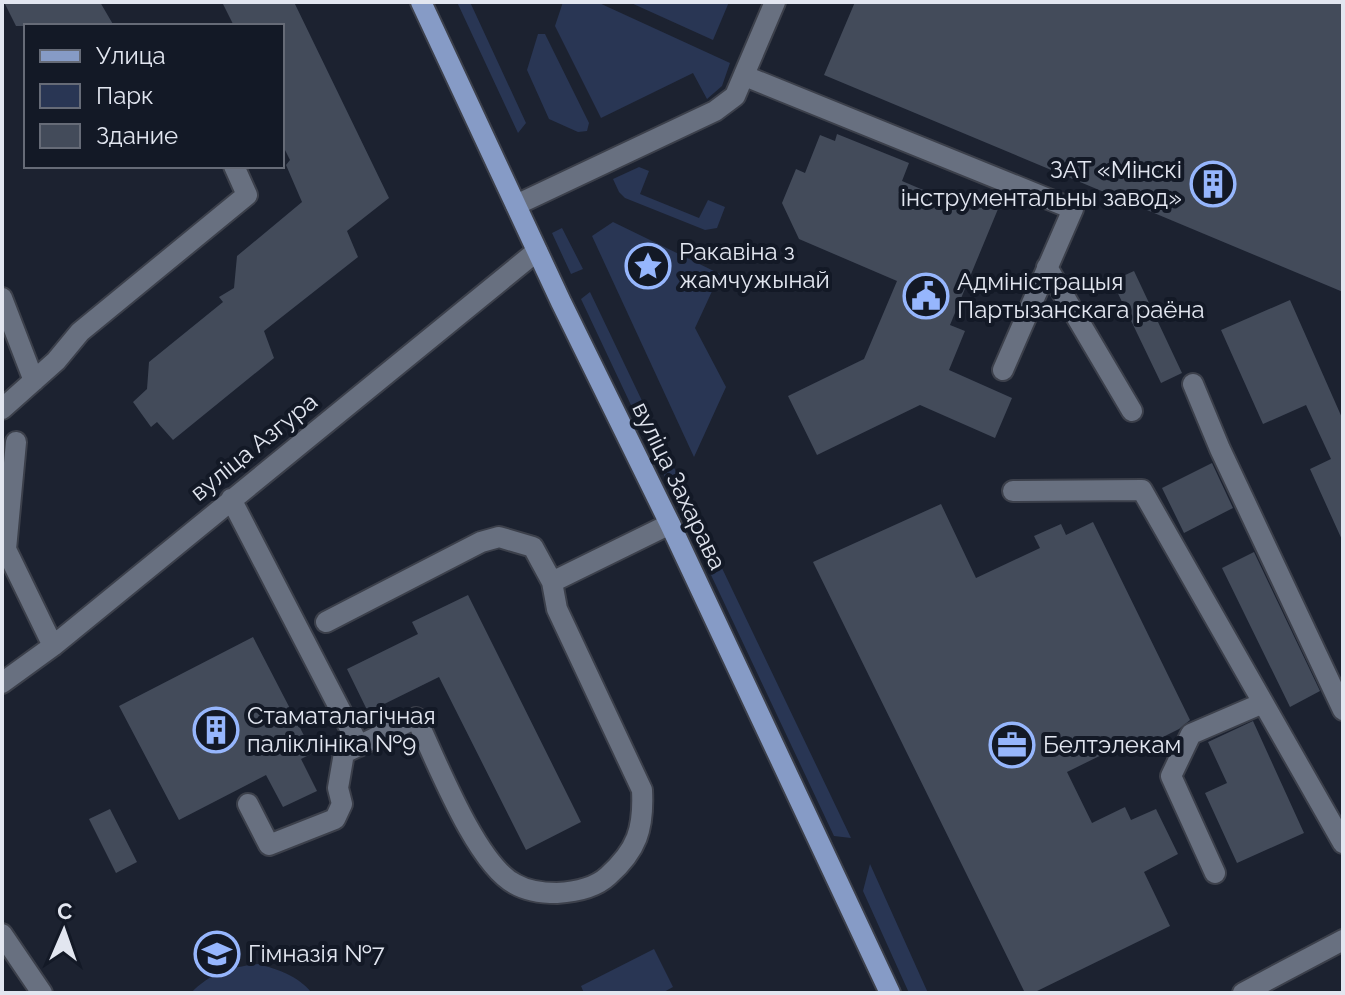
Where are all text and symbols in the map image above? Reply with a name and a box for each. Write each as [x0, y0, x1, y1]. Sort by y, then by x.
legend [24, 24, 284, 168]
text: Улица [96, 41, 166, 70]
text: Парк [96, 81, 154, 110]
text: Здание [96, 121, 178, 150]
place label: ЗАТ «Мінскі інструментальны завод» [901, 155, 1182, 212]
building icon: ЗАТ «Мінскі інструментальны завод» [1189, 160, 1237, 208]
place label: Ракавіна з жамчужынай [679, 237, 830, 294]
place icon: Ракавіна з жамчужынай [624, 242, 672, 290]
place label: Адміністрацыя Партызанскага раёна [957, 267, 1205, 324]
public building icon: Адміністрацыя Партызанскага раёна [902, 272, 950, 320]
street label: вуліца Азгура [184, 387, 323, 507]
street label: вуліца Захарава [626, 397, 733, 574]
place label: Стаматалагічная паліклініка №9 [247, 701, 436, 758]
building icon: Стаматалагічная паліклініка №9 [192, 706, 240, 754]
office icon: Белтэлекам [988, 721, 1036, 769]
place label: Белтэлекам [1043, 730, 1181, 759]
north arrow [24, 891, 104, 971]
text: С [57, 898, 73, 924]
school or university icon: Гімназія №7 [193, 930, 241, 978]
place label: Гімназія №7 [248, 939, 385, 968]

